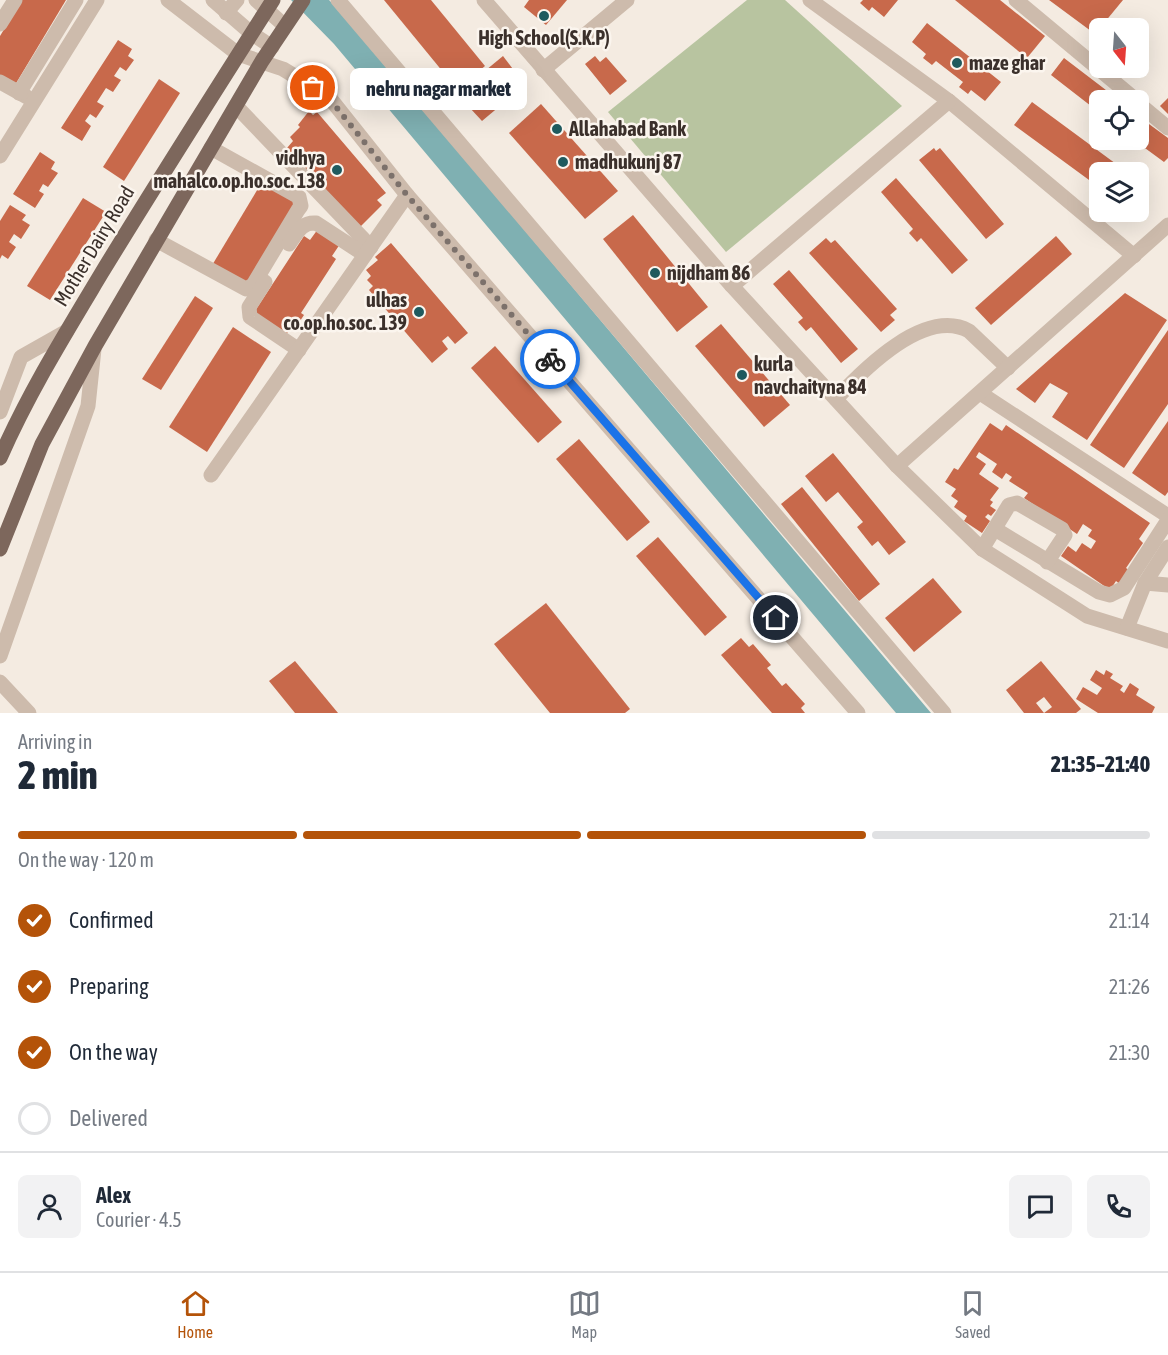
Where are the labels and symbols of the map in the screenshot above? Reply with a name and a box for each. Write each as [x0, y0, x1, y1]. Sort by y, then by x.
marker: High School(S.K.P) [537, 9, 551, 23]
north arrow [1089, 18, 1149, 78]
place label: High School(S.K.P) [478, 26, 610, 49]
place label: maze ghar [969, 51, 1046, 74]
marker: maze ghar [950, 56, 964, 70]
pin [287, 62, 338, 113]
callout: nehru nagar market [349, 67, 526, 109]
place label: Allahabad Bank [568, 117, 686, 140]
marker: Allahabad Bank [550, 122, 564, 136]
place label: vidhya mahalco.op.ho.soc. 138 [153, 146, 326, 192]
place label: madhukunj 87 [575, 150, 682, 173]
marker: madhukunj 87 [556, 155, 570, 169]
marker: vidhya mahalco.op.ho.soc. 138 [330, 163, 344, 177]
street label: Mother Dairy Road [49, 181, 138, 310]
place label: nijdham 86 [667, 261, 750, 284]
marker: nijdham 86 [648, 266, 662, 280]
place label: ulhas co.op.ho.soc. 139 [283, 288, 407, 334]
marker: ulhas co.op.ho.soc. 139 [412, 305, 426, 319]
courier [520, 329, 580, 389]
place label: kurla navchaityna 84 [754, 352, 867, 398]
marker: kurla navchaityna 84 [735, 368, 749, 382]
pin [750, 592, 801, 643]

